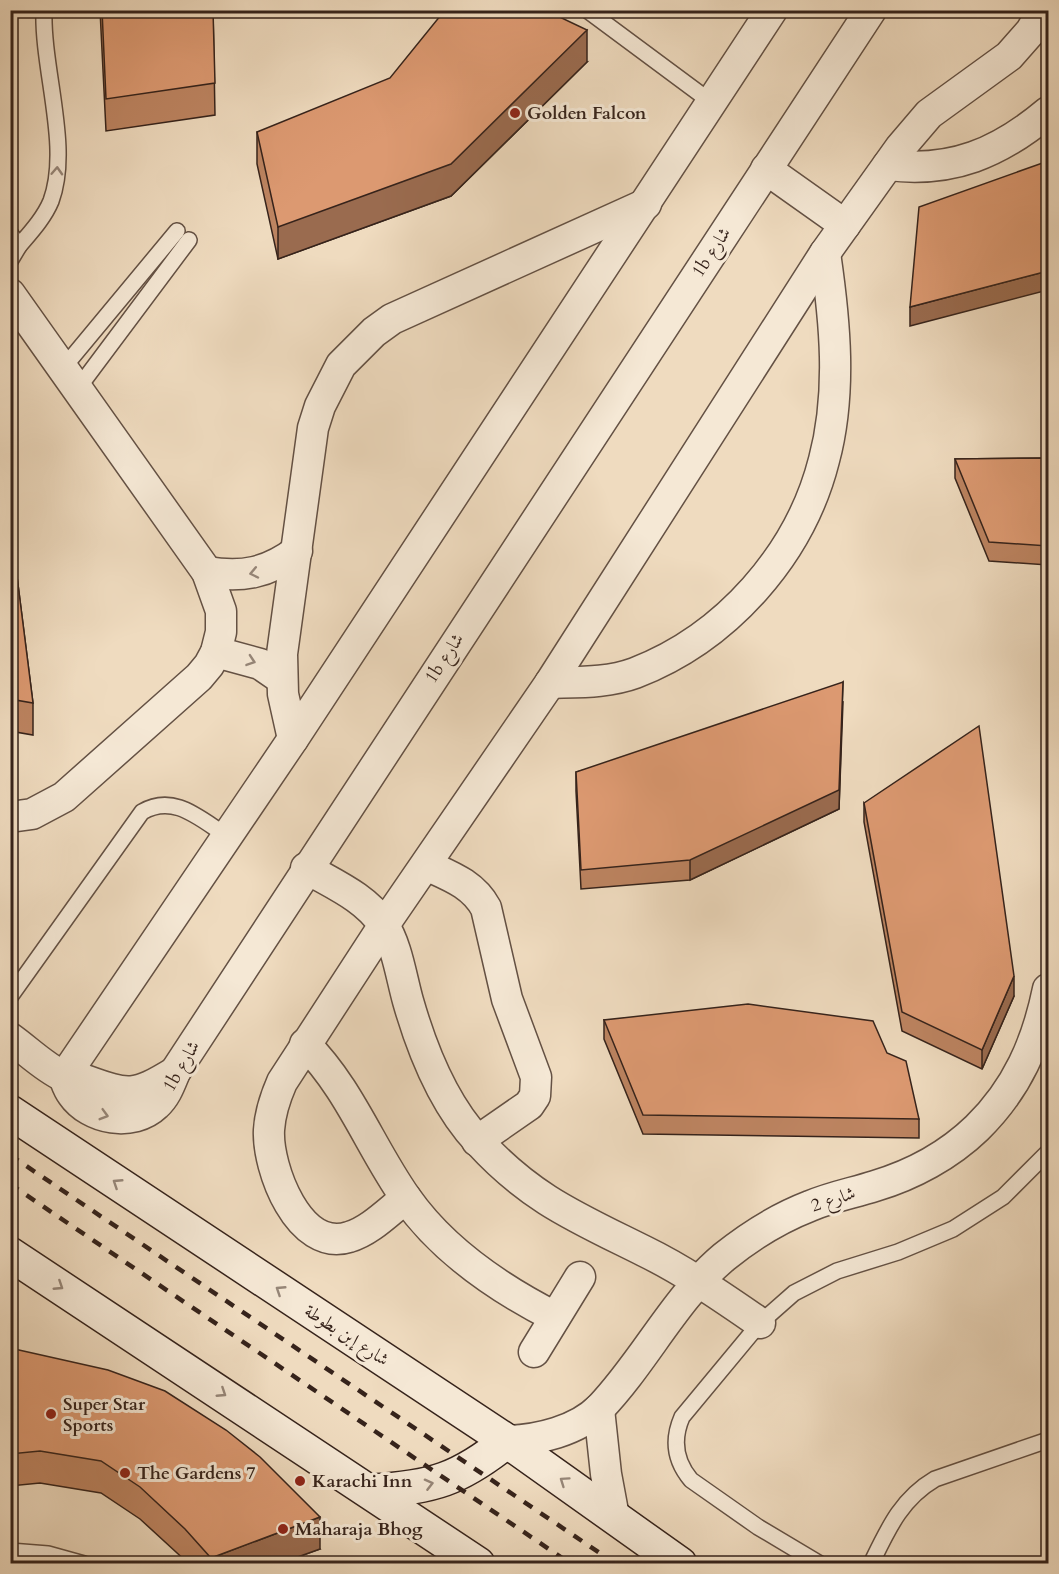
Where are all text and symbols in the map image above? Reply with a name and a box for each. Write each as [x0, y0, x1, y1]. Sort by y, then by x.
place label: Golden Falcon [527, 101, 647, 126]
marker: Golden Falcon [508, 106, 522, 120]
one-way arrow [51, 167, 64, 176]
street label: 1b شارع [686, 222, 739, 283]
one-way arrow [250, 566, 260, 579]
street label: 1b شارع [419, 628, 472, 689]
one-way arrow [245, 654, 256, 667]
street label: 1b شارع [157, 1036, 208, 1097]
one-way arrow [98, 1108, 109, 1120]
one-way arrow [113, 1178, 123, 1190]
street label: شارع 2 [808, 1181, 859, 1220]
one-way arrow [53, 1279, 64, 1290]
one-way arrow [276, 1286, 287, 1297]
street label: شارع إبن بطوطة [298, 1299, 394, 1374]
one-way arrow [216, 1386, 227, 1397]
place label: Super Star Sports [63, 1392, 146, 1438]
marker: Super Star Sports [44, 1407, 58, 1421]
place label: The Gardens 7 [137, 1461, 256, 1486]
marker: The Gardens 7 [118, 1466, 132, 1480]
place label: Karachi Inn [312, 1469, 413, 1494]
marker: Karachi Inn [293, 1474, 307, 1488]
one-way arrow [559, 1477, 570, 1488]
one-way arrow [424, 1479, 434, 1492]
place label: Maharaja Bhog [295, 1517, 423, 1542]
marker: Maharaja Bhog [276, 1522, 290, 1536]

